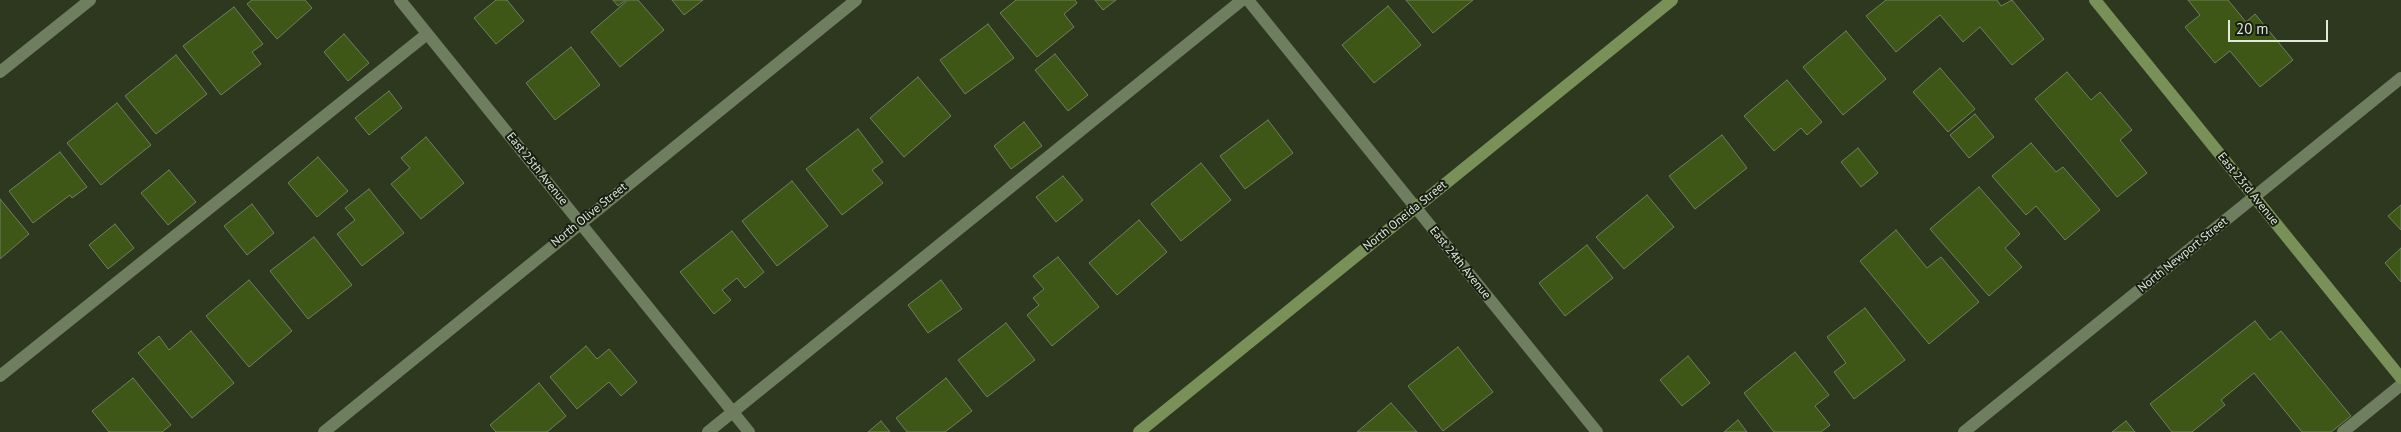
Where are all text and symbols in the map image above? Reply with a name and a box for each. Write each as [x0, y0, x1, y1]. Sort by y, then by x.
scale bar [2231, 10, 2331, 42]
text: 20 m [2236, 19, 2269, 38]
street label: East 25th Avenue [503, 130, 571, 208]
street label: East 23rd Avenue [2214, 150, 2282, 228]
street label: North Oneida Street [1360, 178, 1450, 254]
street label: North Olive Street [548, 180, 630, 250]
street label: North Newport Street [2135, 214, 2231, 296]
street label: East 24th Avenue [1426, 224, 1494, 302]

